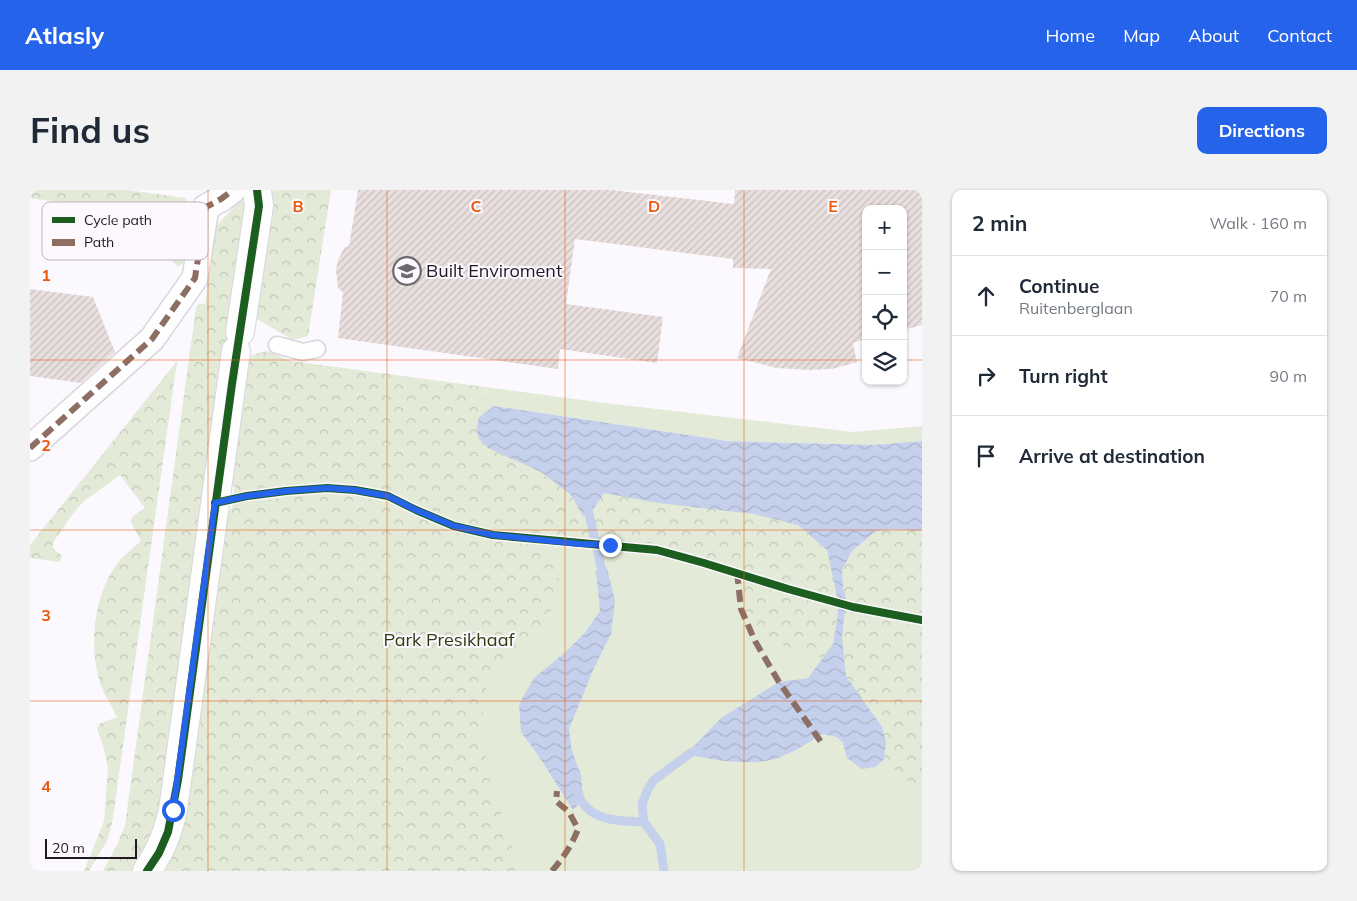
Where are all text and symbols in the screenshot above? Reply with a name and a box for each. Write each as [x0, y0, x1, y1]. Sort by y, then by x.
text: Atlasly [25, 20, 104, 50]
text: Home [1045, 24, 1095, 47]
text: Map [1123, 24, 1160, 47]
text: About [1188, 24, 1239, 47]
text: Contact [1267, 24, 1332, 47]
button: Directions [1197, 107, 1327, 154]
text: Find us [30, 108, 150, 152]
text: B [292, 196, 304, 216]
text: C [471, 196, 482, 216]
text: D [648, 196, 660, 216]
text: E [828, 196, 838, 216]
legend [42, 202, 208, 260]
map controls [862, 205, 907, 385]
button: + [862, 205, 907, 250]
text: 2 min [972, 210, 1027, 236]
text: Cycle path [84, 211, 152, 229]
text: Walk · 160 m [1209, 213, 1307, 233]
text: Path [84, 233, 114, 251]
button: − [862, 250, 907, 295]
school or university icon: Built Enviroment [392, 256, 422, 286]
place label: Built Enviroment [426, 259, 562, 282]
text: 1 [41, 265, 51, 285]
text: Continue [1019, 274, 1099, 298]
icon: ahead [972, 282, 1000, 310]
text: 70 m [1270, 286, 1307, 306]
button: locate [862, 295, 907, 340]
text: Ruitenberglaan [1019, 298, 1133, 318]
button: layers [862, 340, 907, 385]
icon: right [972, 362, 1000, 390]
text: Turn right [1019, 364, 1108, 388]
text: 90 m [1270, 366, 1307, 386]
text: 2 [41, 435, 51, 455]
icon: arrive [972, 442, 1000, 470]
text: Arrive at destination [1019, 444, 1205, 468]
route end [599, 534, 622, 557]
text: 3 [41, 605, 51, 625]
park label: Park Presikhaaf [383, 628, 515, 651]
text: 4 [41, 776, 51, 796]
route start [162, 799, 185, 822]
scale bar [45, 836, 138, 859]
text: 20 m [52, 839, 85, 857]

